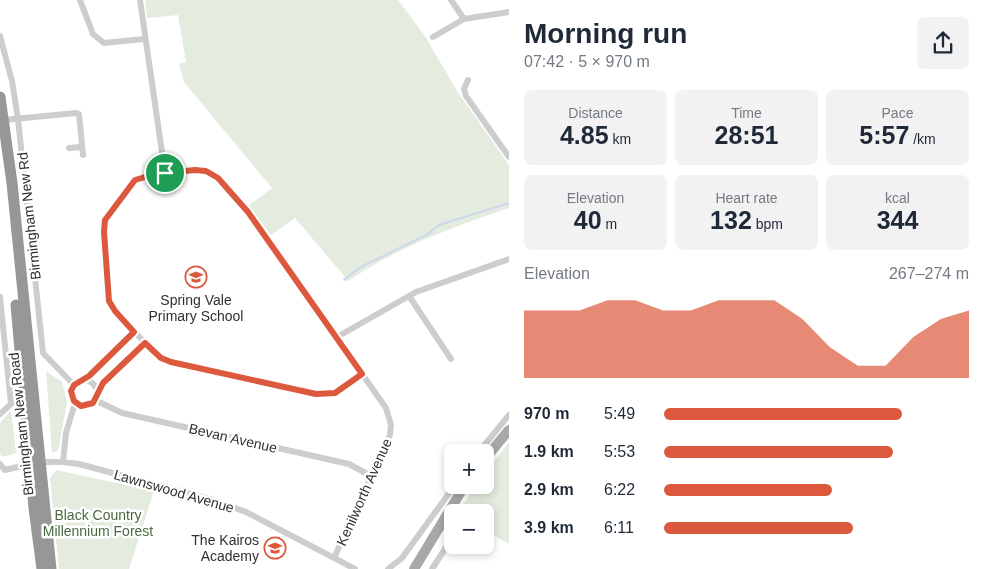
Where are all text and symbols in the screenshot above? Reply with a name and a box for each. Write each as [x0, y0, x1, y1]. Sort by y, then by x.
button: share [917, 17, 969, 69]
text: Morning run [524, 18, 687, 49]
text: 07:42 · 5 × 970 m [524, 53, 650, 70]
text: Distance [568, 105, 623, 121]
text: Time [731, 105, 762, 121]
text: Pace [882, 105, 913, 121]
text: 4.85 [560, 121, 609, 149]
text: 28:51 [715, 121, 778, 149]
text: 5:57 [859, 121, 909, 149]
text: km [609, 131, 631, 147]
text: /km [909, 131, 936, 147]
street label: Birmingham New Rd [14, 151, 44, 281]
pin [144, 152, 186, 194]
icon: arrive [151, 159, 179, 187]
text: Elevation [567, 190, 624, 206]
text: Heart rate [715, 190, 778, 206]
text: kcal [885, 190, 910, 206]
text: 40 [574, 206, 602, 234]
text: 132 [710, 206, 752, 234]
text: 344 [877, 206, 918, 234]
text: m [602, 216, 617, 232]
text: bpm [752, 216, 783, 232]
school or university icon: Spring Vale Primary School [184, 265, 208, 289]
text: Elevation [524, 265, 590, 282]
text: 267–274 m [889, 265, 969, 282]
place label: Spring Vale Primary School [149, 292, 243, 324]
street label: Birmingham New Road [6, 352, 36, 496]
text: 970 m [524, 405, 569, 422]
text: 5:49 [604, 405, 635, 422]
street label: Bevan Avenue [187, 420, 279, 456]
street label: Kenilworth Avenue [333, 436, 395, 548]
text: 1.9 km [524, 443, 574, 460]
text: 5:53 [604, 443, 635, 460]
map controls [444, 444, 494, 554]
button: + [444, 444, 494, 494]
street label: Lawnswood Avenue [112, 466, 236, 516]
text: 2.9 km [524, 481, 574, 498]
text: 6:22 [604, 481, 635, 498]
button: − [444, 504, 494, 554]
park label: Black Country Millennium Forest [43, 507, 153, 539]
text: 3.9 km [524, 519, 574, 536]
text: 6:11 [604, 519, 634, 536]
place label: The Kairos Academy [191, 532, 259, 564]
school or university icon: The Kairos Academy [263, 536, 287, 560]

